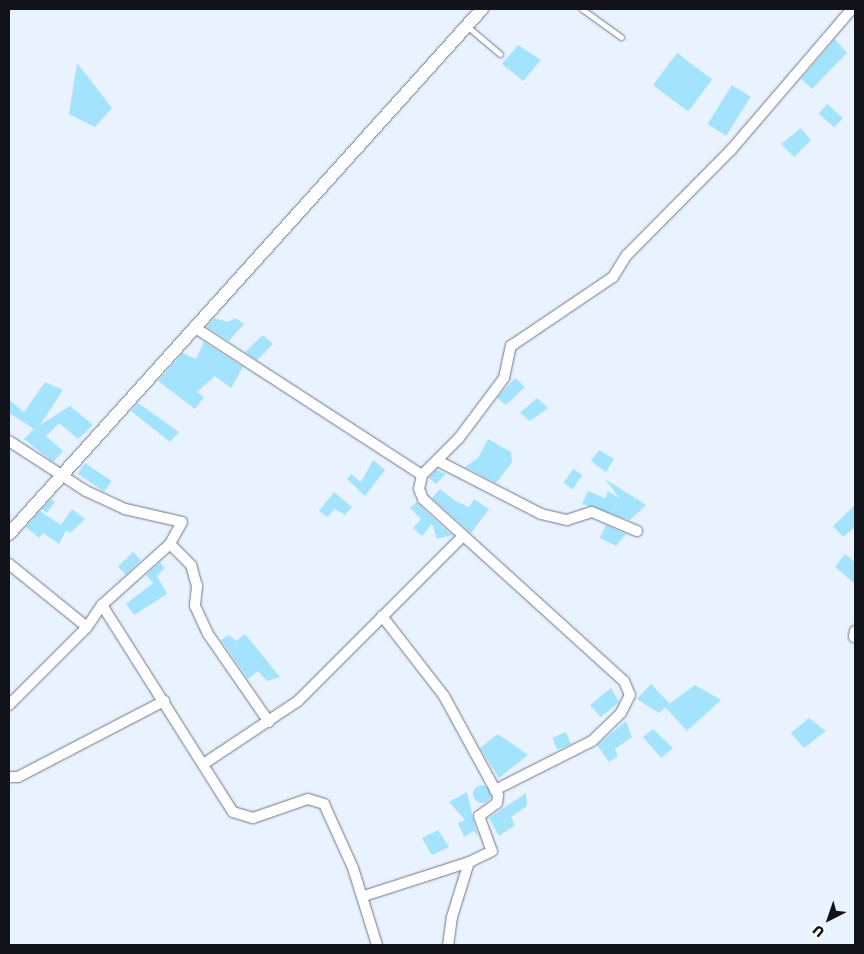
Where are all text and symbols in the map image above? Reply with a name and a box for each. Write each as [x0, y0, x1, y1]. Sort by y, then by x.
north arrow [804, 894, 854, 944]
text: U [809, 921, 828, 940]

